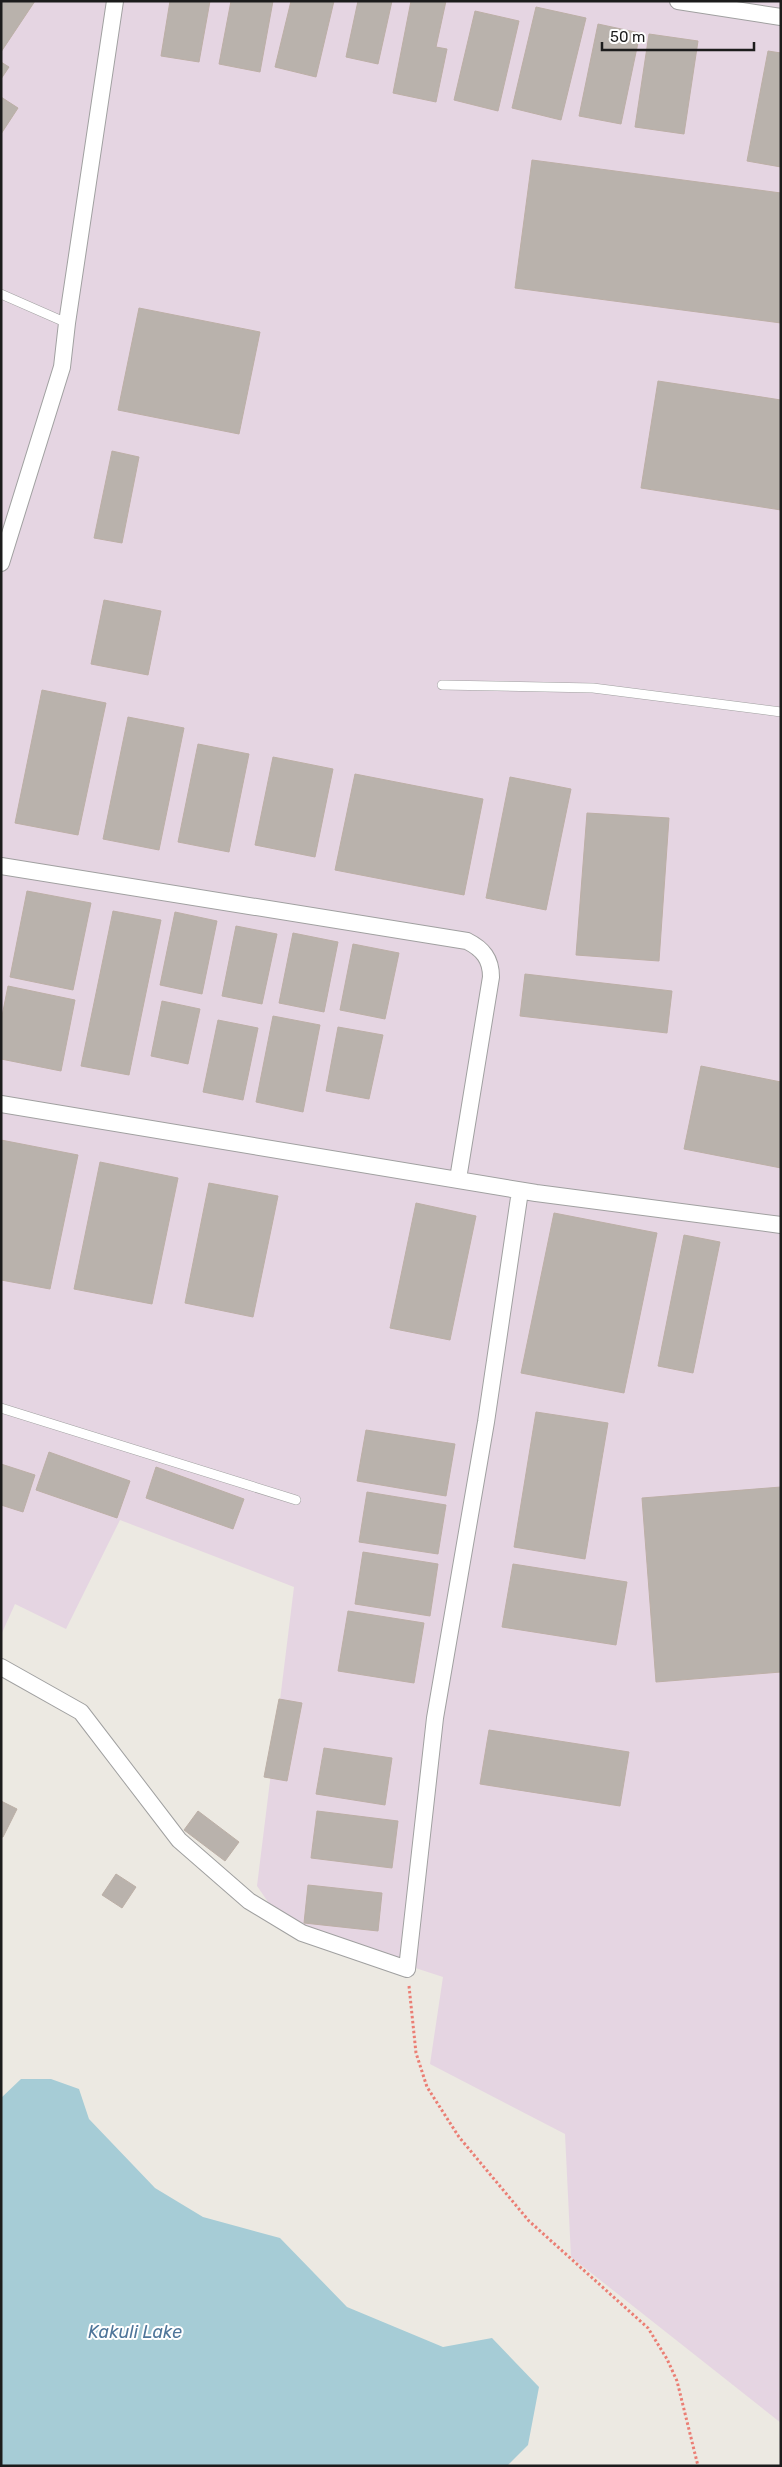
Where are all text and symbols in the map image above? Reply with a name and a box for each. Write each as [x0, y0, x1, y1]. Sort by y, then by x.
scale bar [602, 20, 754, 52]
text: 50 m [610, 28, 645, 46]
water label: Kakuli Lake [88, 2321, 182, 2343]

